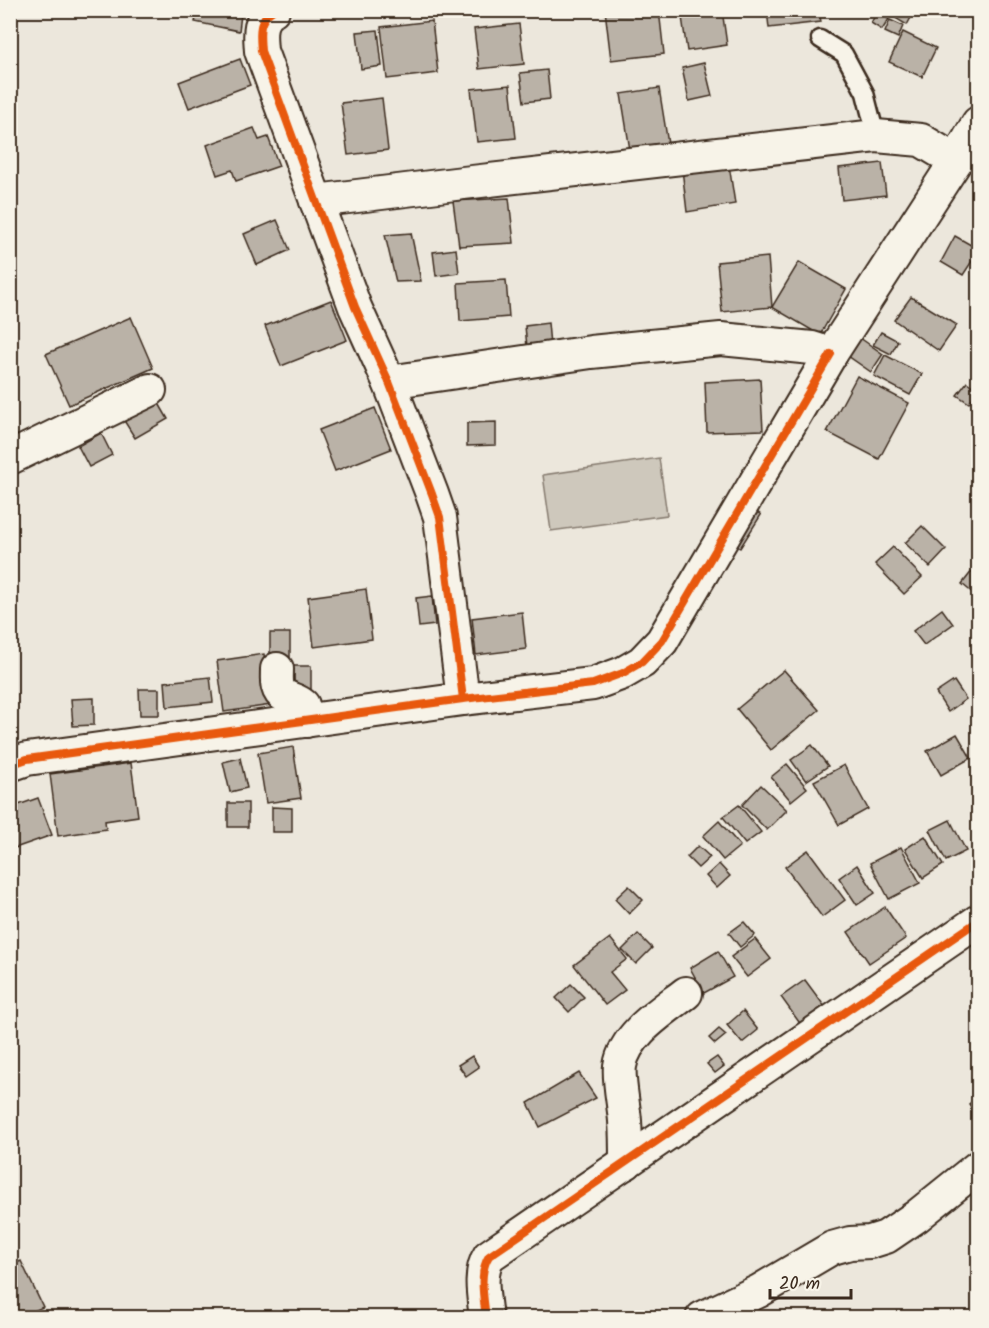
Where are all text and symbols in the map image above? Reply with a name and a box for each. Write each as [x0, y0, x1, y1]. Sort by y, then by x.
scale bar [770, 1262, 851, 1300]
text: 20 m [779, 1270, 820, 1299]

